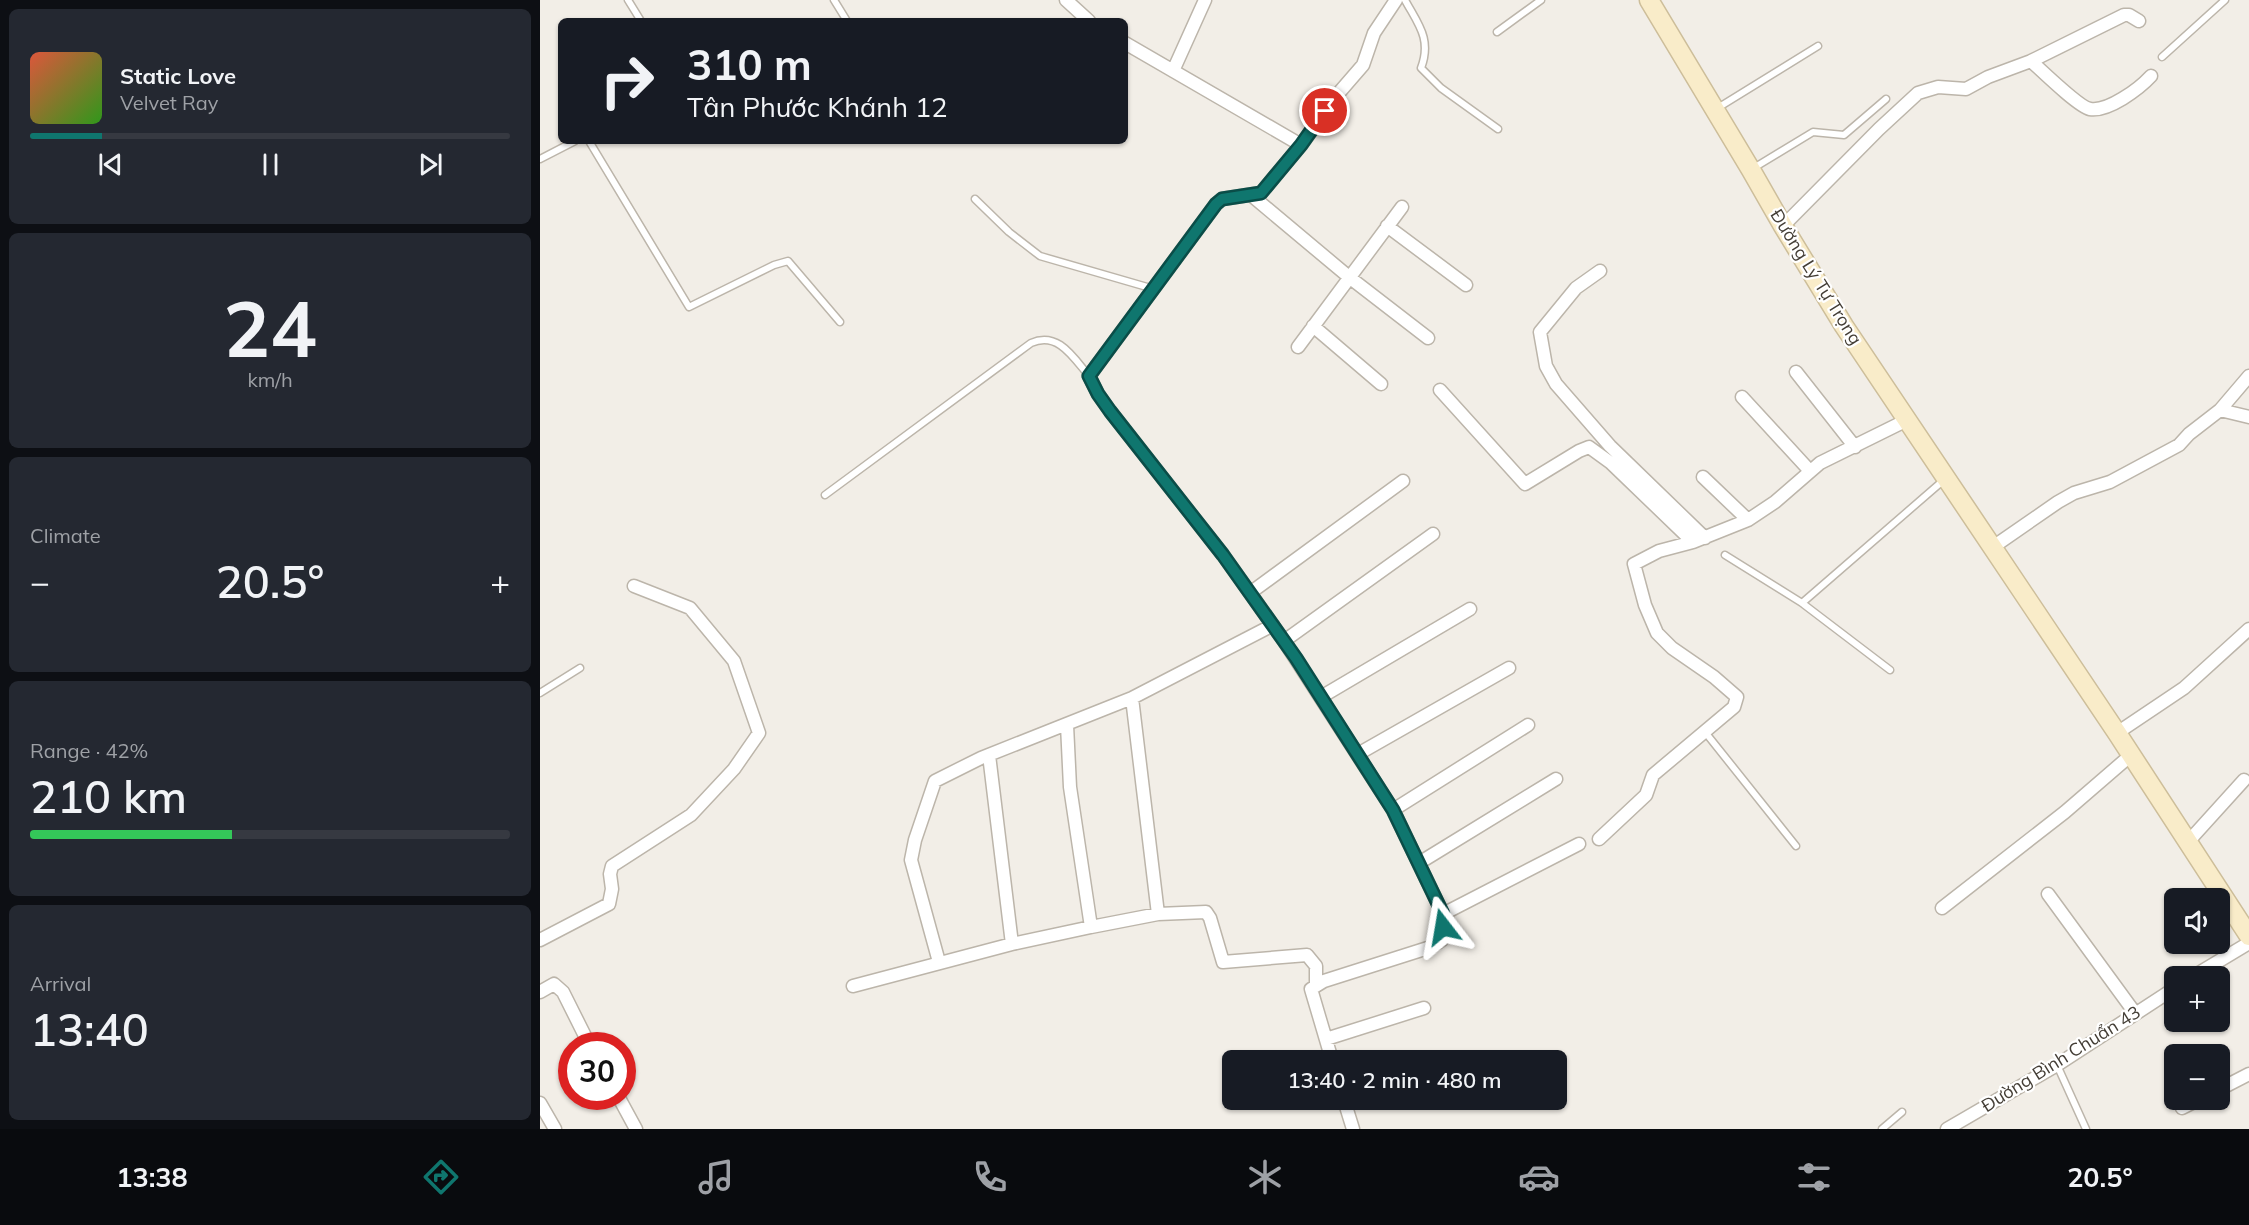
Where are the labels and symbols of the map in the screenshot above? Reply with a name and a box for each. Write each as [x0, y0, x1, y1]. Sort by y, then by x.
pin [1299, 85, 1350, 136]
street label: Đường Lý Tự Trọng [1765, 205, 1867, 349]
position arrow [1411, 895, 1475, 959]
street label: Đường Bình Chuẩn 43 [1977, 1000, 2145, 1117]
speed limit sign: 30 [558, 1032, 636, 1110]

